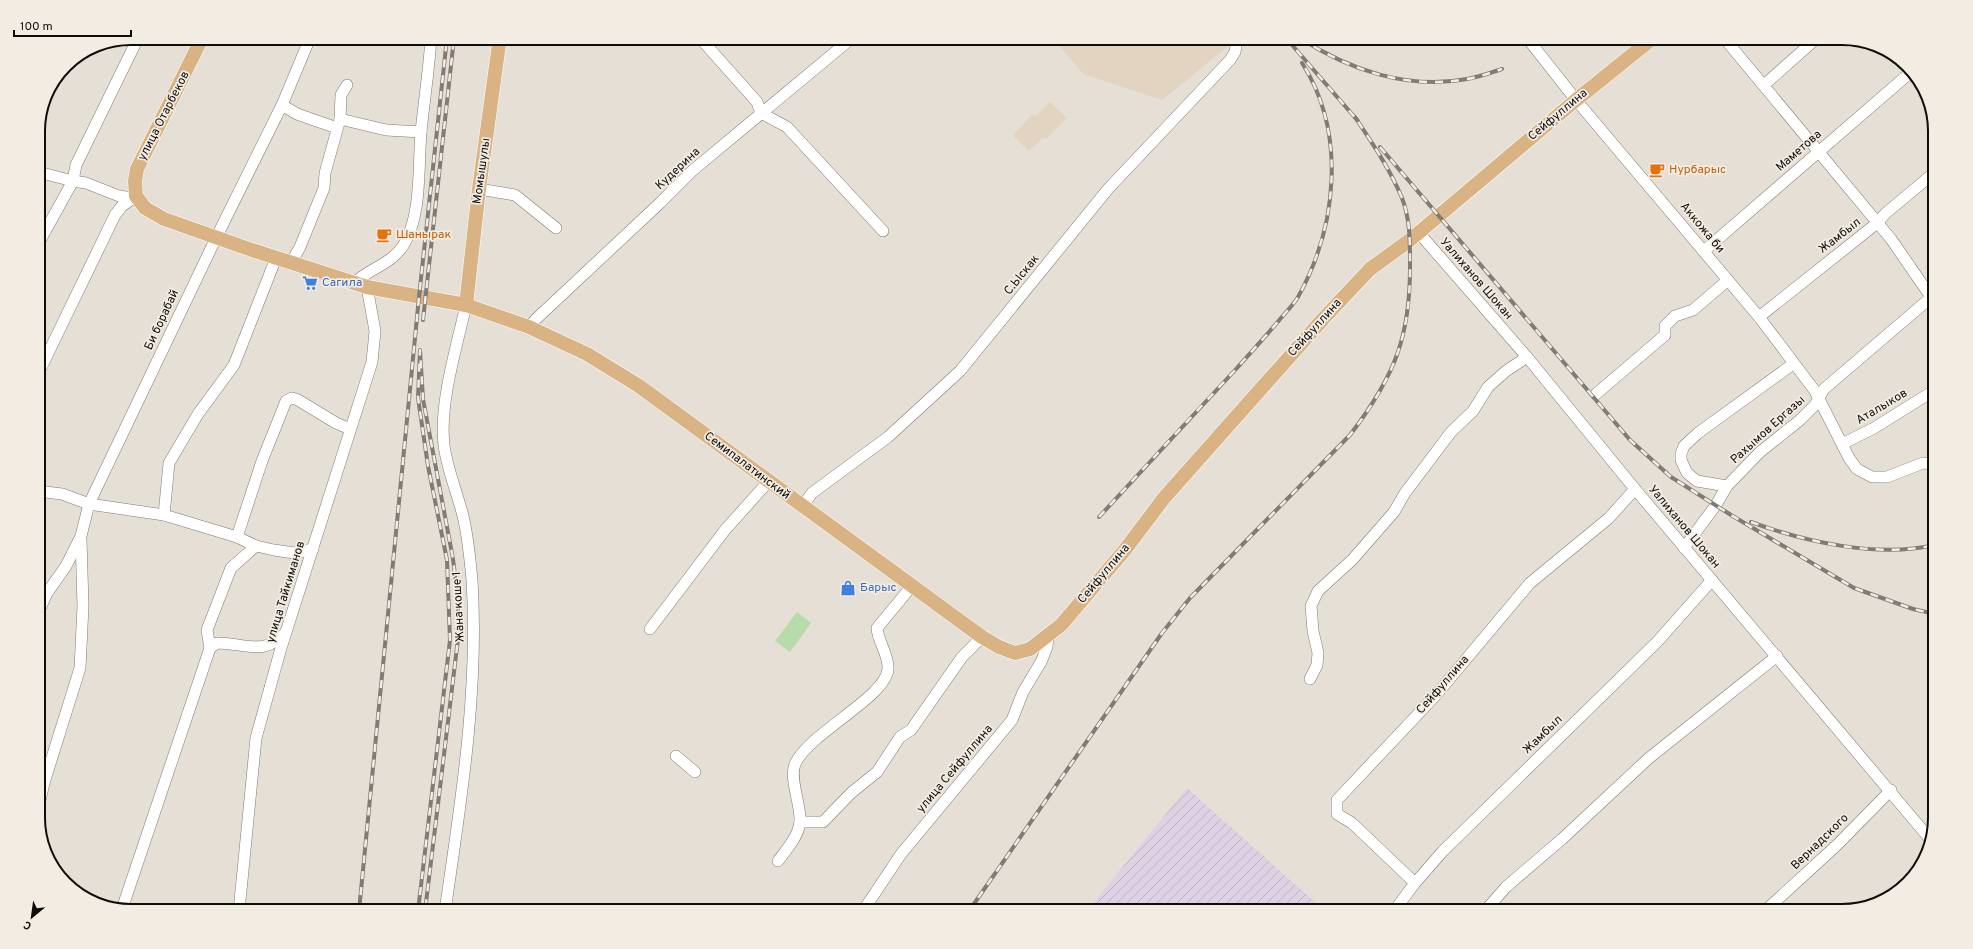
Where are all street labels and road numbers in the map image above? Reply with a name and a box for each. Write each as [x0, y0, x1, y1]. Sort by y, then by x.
street label: улица Отарбеков [134, 68, 194, 164]
street label: Сейфуллина [1525, 85, 1591, 145]
street label: Маметова [1773, 127, 1825, 175]
street label: Момышулы [469, 137, 495, 205]
street label: Кудерина [652, 144, 704, 194]
street label: Аккожа би [1676, 199, 1728, 257]
street label: Жамбыл [1816, 214, 1864, 258]
street label: Уалиханов Шокан [1436, 235, 1516, 323]
street label: С.Ыскак [1001, 251, 1043, 299]
street label: Би борабай [141, 287, 183, 353]
street label: Сейфуллина [1285, 296, 1345, 360]
street label: Аталыков [1853, 385, 1911, 429]
street label: Рахымов Ергазы [1727, 392, 1809, 468]
street label: Семипалатинский [701, 428, 793, 504]
street label: Уалиханов Шокан [1645, 482, 1723, 572]
street label: улица Тайкиманов [263, 539, 309, 645]
street label: Сейфуллина [1074, 541, 1134, 607]
street label: Жана коше 1 [449, 571, 469, 643]
street label: Сейфуллина [1413, 652, 1473, 718]
street label: Жамбыл [1520, 712, 1566, 758]
street label: улица Сейфуллина [913, 722, 997, 816]
street label: Вернадского [1788, 810, 1852, 874]

